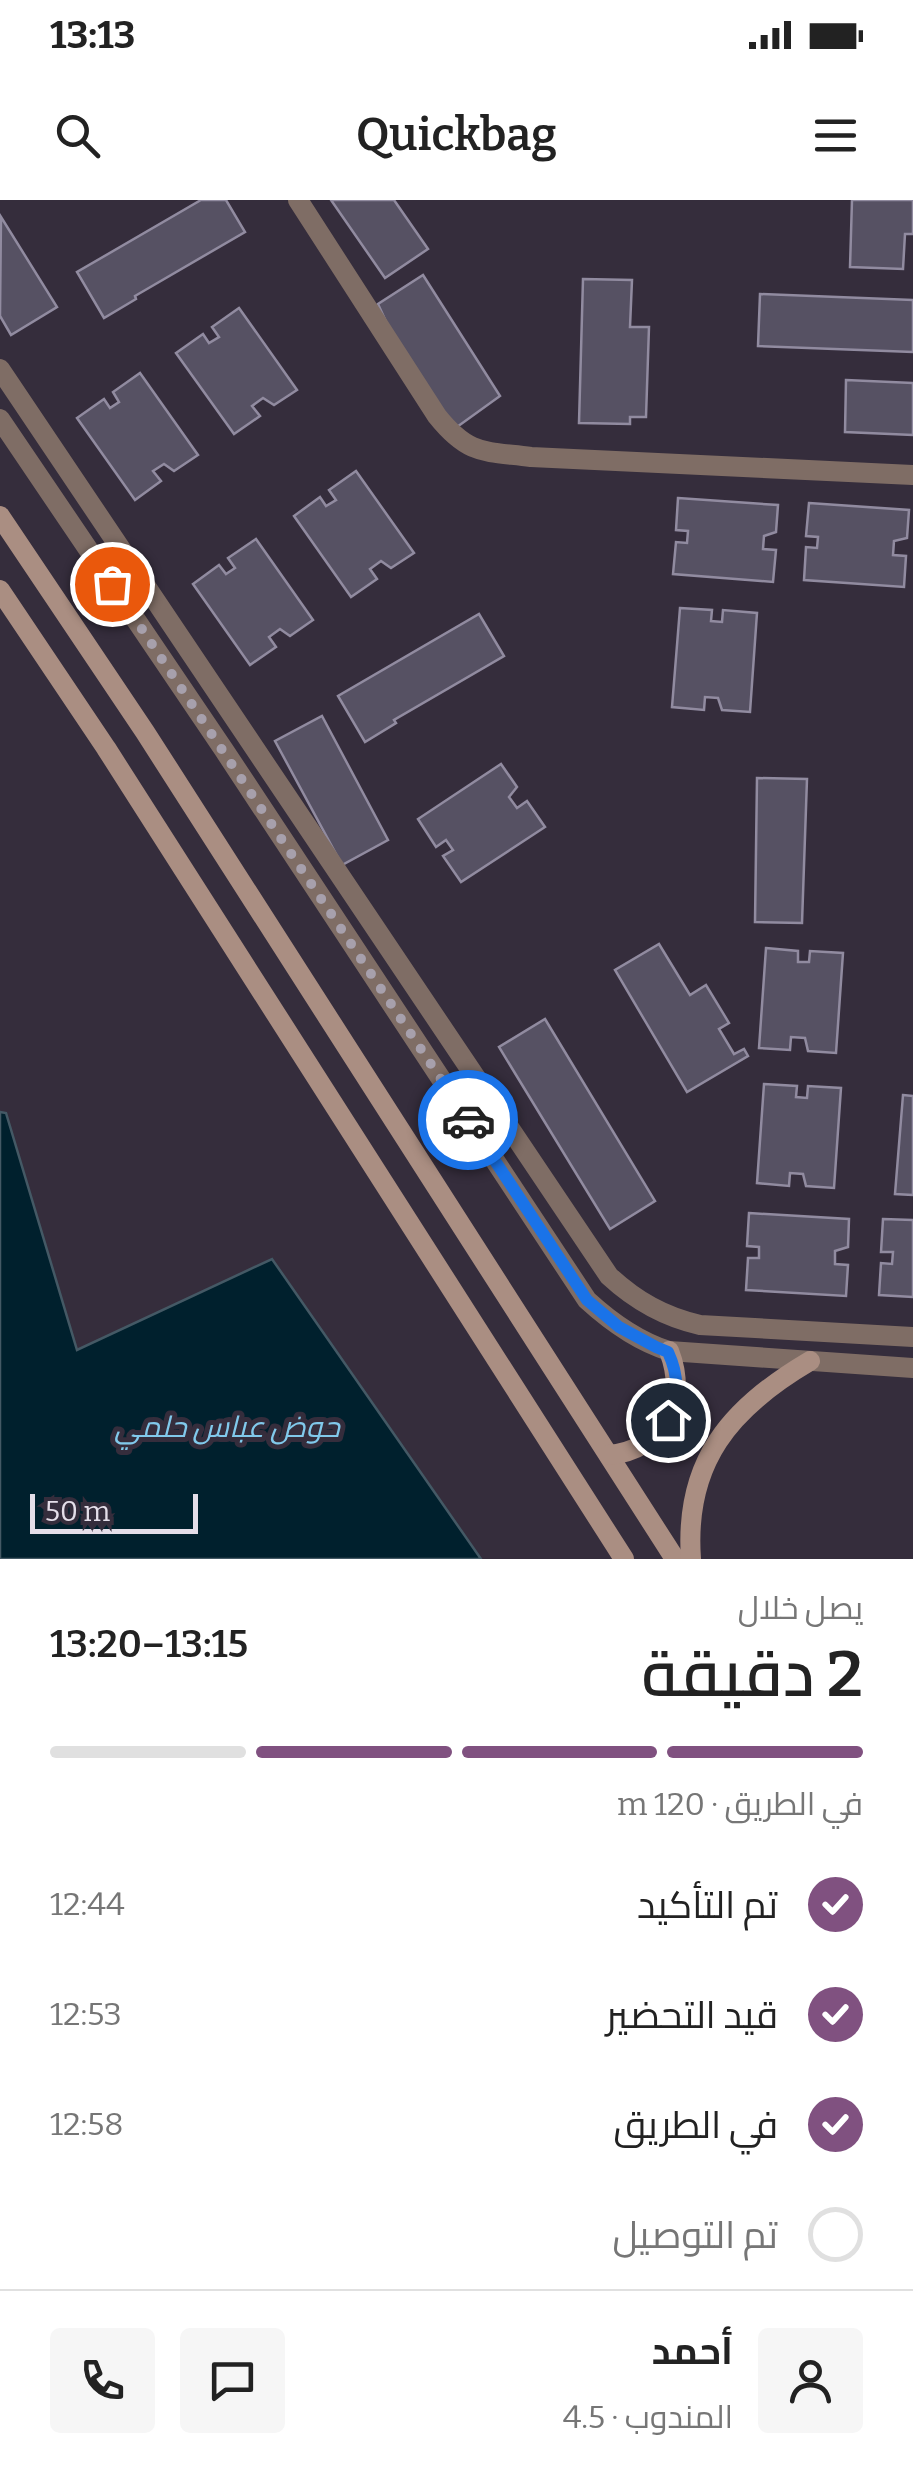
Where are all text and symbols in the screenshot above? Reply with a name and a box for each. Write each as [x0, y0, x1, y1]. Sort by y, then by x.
text: 13:13 [50, 12, 135, 58]
icon: search [50, 108, 105, 163]
text: Quickbag [356, 108, 557, 162]
icon: menu [808, 108, 863, 163]
pin [70, 542, 155, 627]
icon: bag [85, 557, 140, 612]
courier [418, 1070, 518, 1170]
icon: car [441, 1093, 496, 1148]
pin [626, 1378, 711, 1463]
icon: home [641, 1393, 696, 1448]
water label: حوض عباس حلمي [114, 1409, 341, 1450]
scale bar [30, 1489, 198, 1534]
text: 50 m [45, 1495, 110, 1528]
text: يصل خلال [738, 1589, 863, 1627]
text: 13:15–13:20 [50, 1621, 248, 1667]
text: 2 دقيقة [642, 1635, 863, 1713]
text: في الطريق · 120 m [617, 1785, 863, 1823]
icon: check [808, 1877, 863, 1932]
text: تم التأكيد [637, 1882, 778, 1928]
text: 12:44 [50, 1885, 125, 1923]
icon: check [808, 1987, 863, 2042]
text: قيد التحضير [606, 1992, 778, 2038]
text: 12:53 [50, 1995, 122, 2033]
icon: check [808, 2097, 863, 2152]
text: في الطريق [614, 2102, 778, 2148]
text: 12:58 [50, 2105, 123, 2143]
text: تم التوصيل [613, 2212, 778, 2258]
button: phone [50, 2328, 155, 2433]
button: chat [180, 2328, 285, 2433]
text: أحمد [652, 2328, 733, 2374]
button: person [758, 2328, 863, 2433]
text: المندوب · 4.5 [563, 2398, 733, 2436]

